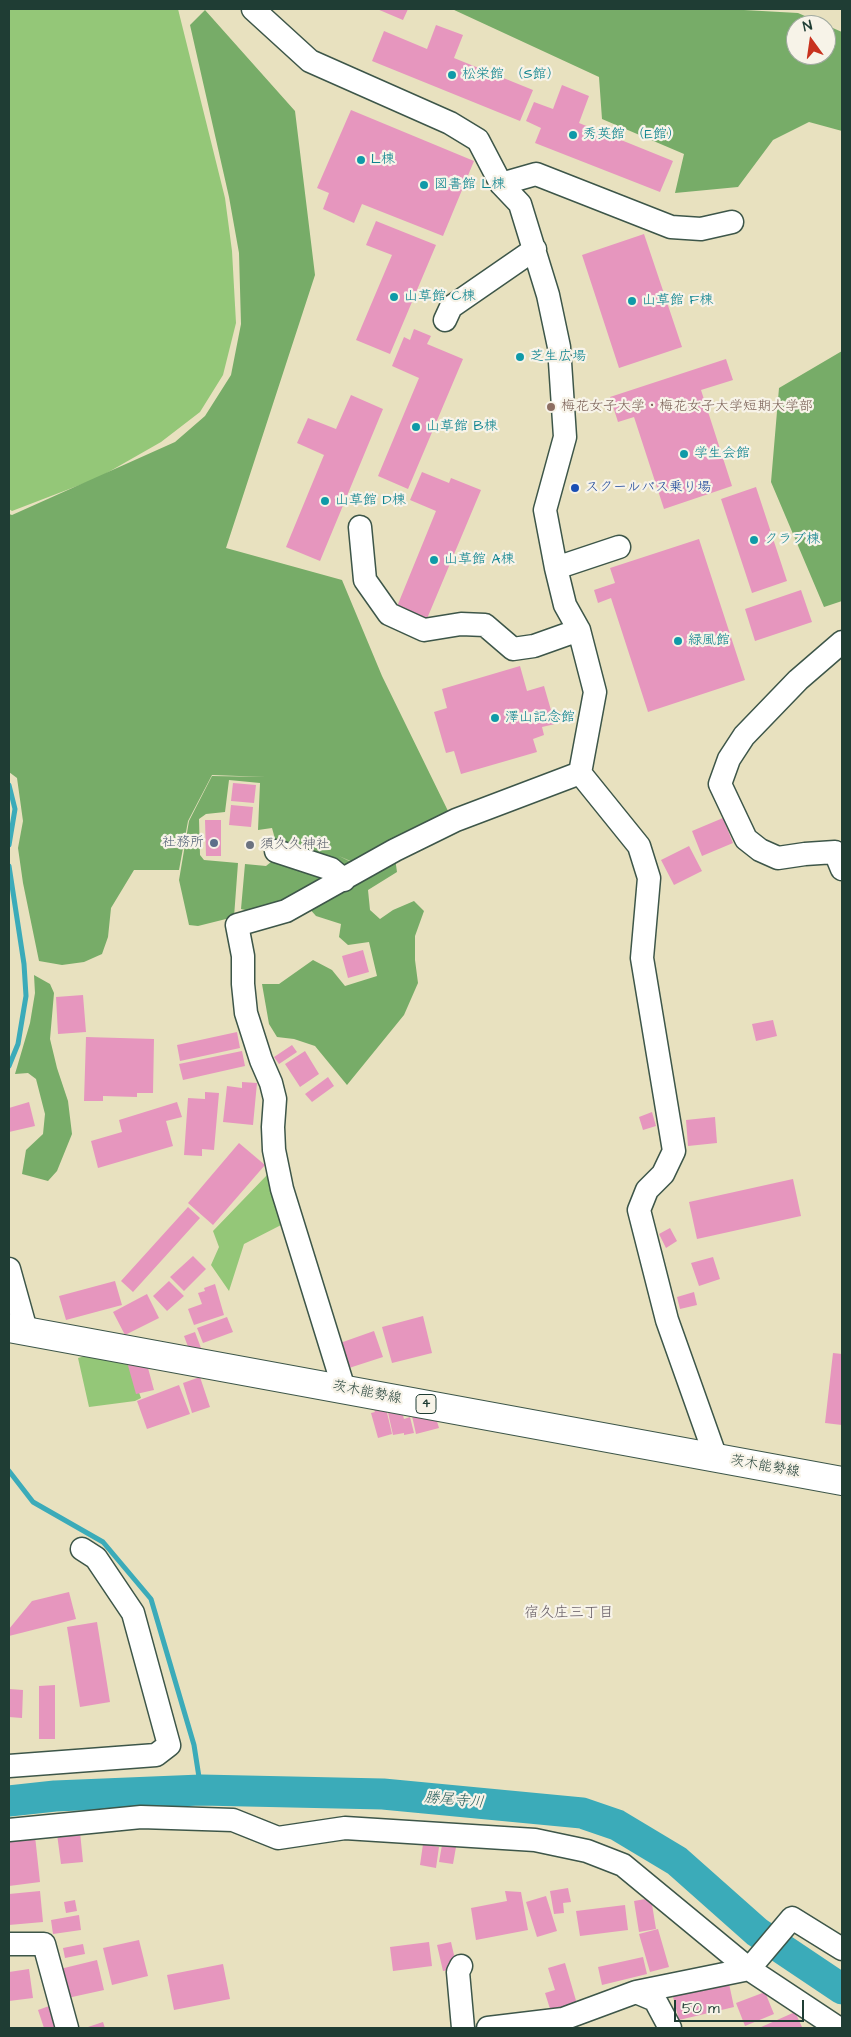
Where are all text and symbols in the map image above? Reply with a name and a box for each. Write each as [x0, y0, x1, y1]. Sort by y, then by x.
north arrow [786, 15, 836, 65]
text: N [801, 16, 814, 37]
place label: 松栄館 （S館） [462, 67, 561, 83]
marker: 松栄館 （S館） [446, 69, 458, 81]
place label: 秀英館 （E館） [583, 127, 681, 143]
marker: 秀英館 （E館） [567, 129, 579, 141]
place label: L棟 [371, 152, 395, 168]
marker: L棟 [355, 154, 367, 166]
place label: 図書館 L棟 [434, 177, 505, 193]
marker: 図書館 L棟 [418, 179, 430, 191]
place label: 山草館 C棟 [404, 289, 476, 305]
marker: 山草館 C棟 [388, 291, 400, 303]
place label: 山草館 F棟 [642, 293, 713, 309]
marker: 山草館 F棟 [626, 295, 638, 307]
place label: 芝生広場 [530, 349, 586, 365]
marker: 芝生広場 [514, 351, 526, 363]
place label: 梅花女子大学・梅花女子大学短期大学部 [561, 399, 813, 415]
marker: 梅花女子大学・梅花女子大学短期大学部 [545, 401, 557, 413]
place label: 山草館 B棟 [426, 419, 498, 435]
marker: 山草館 B棟 [410, 421, 422, 433]
place label: 学生会館 [694, 446, 750, 462]
marker: 学生会館 [678, 448, 690, 460]
place label: スクールバス乗り場 [585, 480, 711, 496]
marker: スクールバス乗り場 [569, 482, 581, 494]
place label: 山草館 D棟 [335, 493, 406, 509]
marker: 山草館 D棟 [319, 495, 331, 507]
place label: クラブ棟 [764, 532, 820, 548]
marker: クラブ棟 [748, 534, 760, 546]
place label: 山草館 A棟 [444, 552, 515, 568]
marker: 山草館 A棟 [428, 554, 440, 566]
place label: 緑風館 [688, 633, 730, 649]
marker: 緑風館 [672, 635, 684, 647]
place label: 澤山記念館 [505, 710, 575, 726]
marker: 澤山記念館 [489, 712, 501, 724]
place label: 社務所 [162, 835, 204, 851]
marker: 社務所 [208, 837, 220, 849]
place label: 須久久神社 [260, 837, 330, 853]
marker: 須久久神社 [244, 839, 256, 851]
street label: 茨木能勢線 [331, 1378, 403, 1408]
road number: 4 [416, 1395, 436, 1414]
street label: 茨木能勢線 [729, 1453, 801, 1481]
district label: 宿久庄三丁目 [524, 1605, 614, 1623]
water label: 勝尾寺川 [423, 1789, 485, 1813]
scale bar [676, 1990, 806, 2022]
text: 50 m [682, 1998, 720, 2019]

